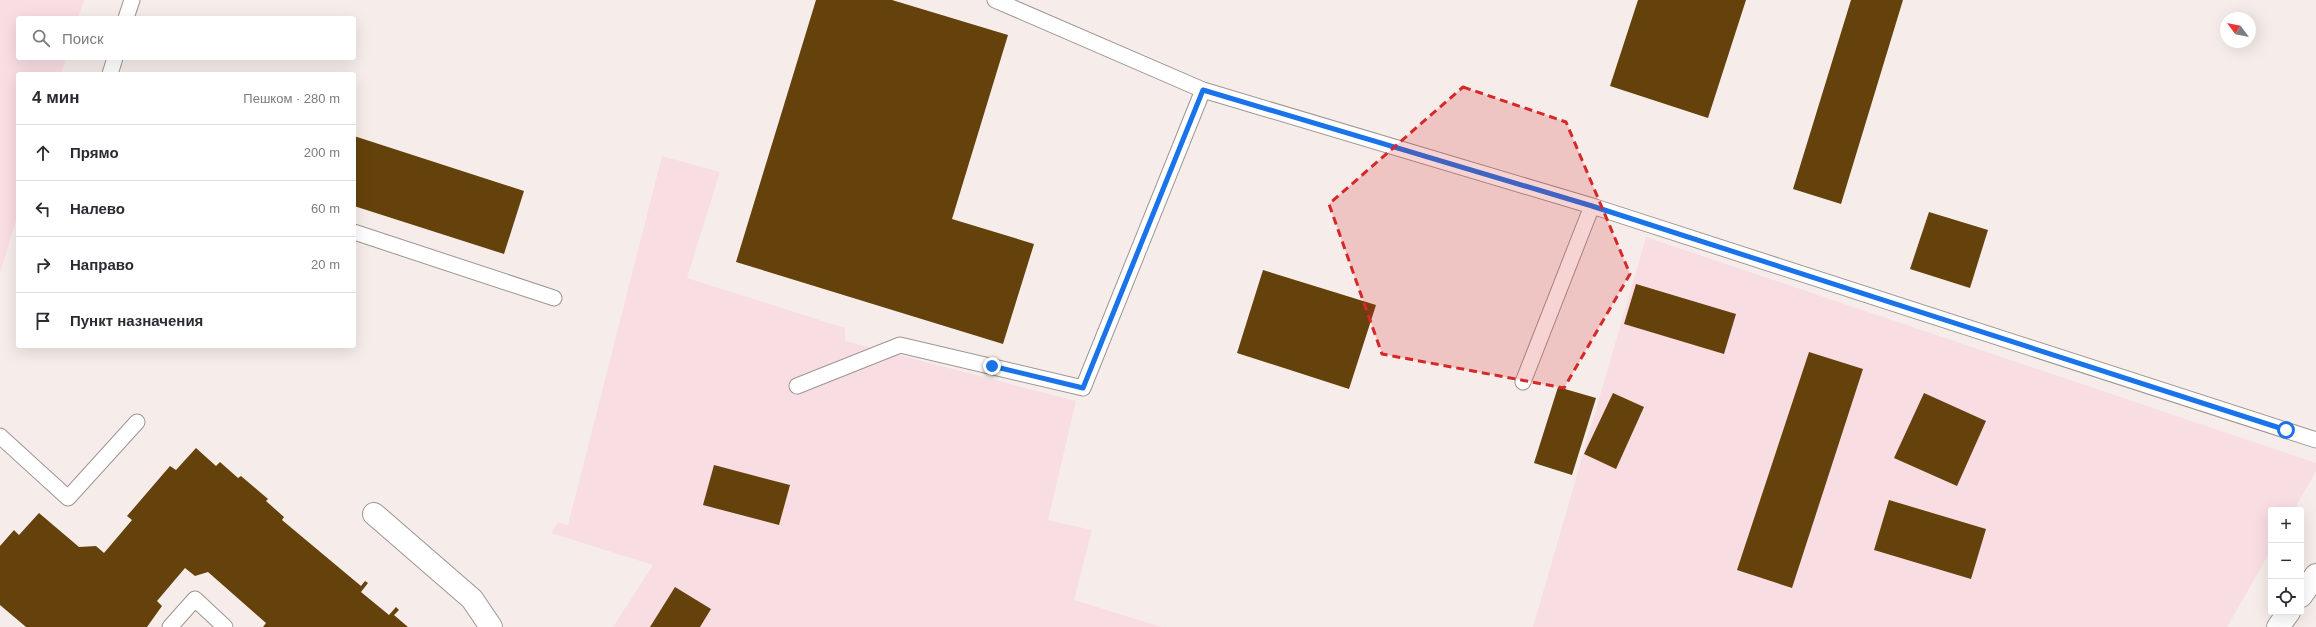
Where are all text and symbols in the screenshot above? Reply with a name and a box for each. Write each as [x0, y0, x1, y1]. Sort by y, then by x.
north arrow [2220, 12, 2256, 48]
search box [16, 16, 356, 60]
icon: search [30, 27, 52, 49]
text: Поиск [62, 30, 104, 47]
text: 4 мин [32, 88, 79, 107]
text: Пешком · 280 m [243, 91, 340, 106]
icon: ahead [32, 142, 54, 164]
text: Прямо [70, 144, 119, 161]
text: 200 m [304, 145, 340, 160]
icon: left [32, 198, 54, 220]
text: Налево [70, 200, 125, 217]
text: 60 m [311, 201, 340, 216]
icon: right [32, 254, 54, 276]
text: Направо [70, 256, 134, 273]
text: 20 m [311, 257, 340, 272]
icon: arrive [32, 310, 54, 332]
text: Пункт назначения [70, 312, 203, 329]
route end [983, 357, 1001, 375]
route start [2277, 421, 2295, 439]
map controls [2268, 507, 2304, 615]
button: + [2268, 507, 2304, 543]
button: − [2268, 543, 2304, 579]
button: locate [2268, 579, 2304, 615]

